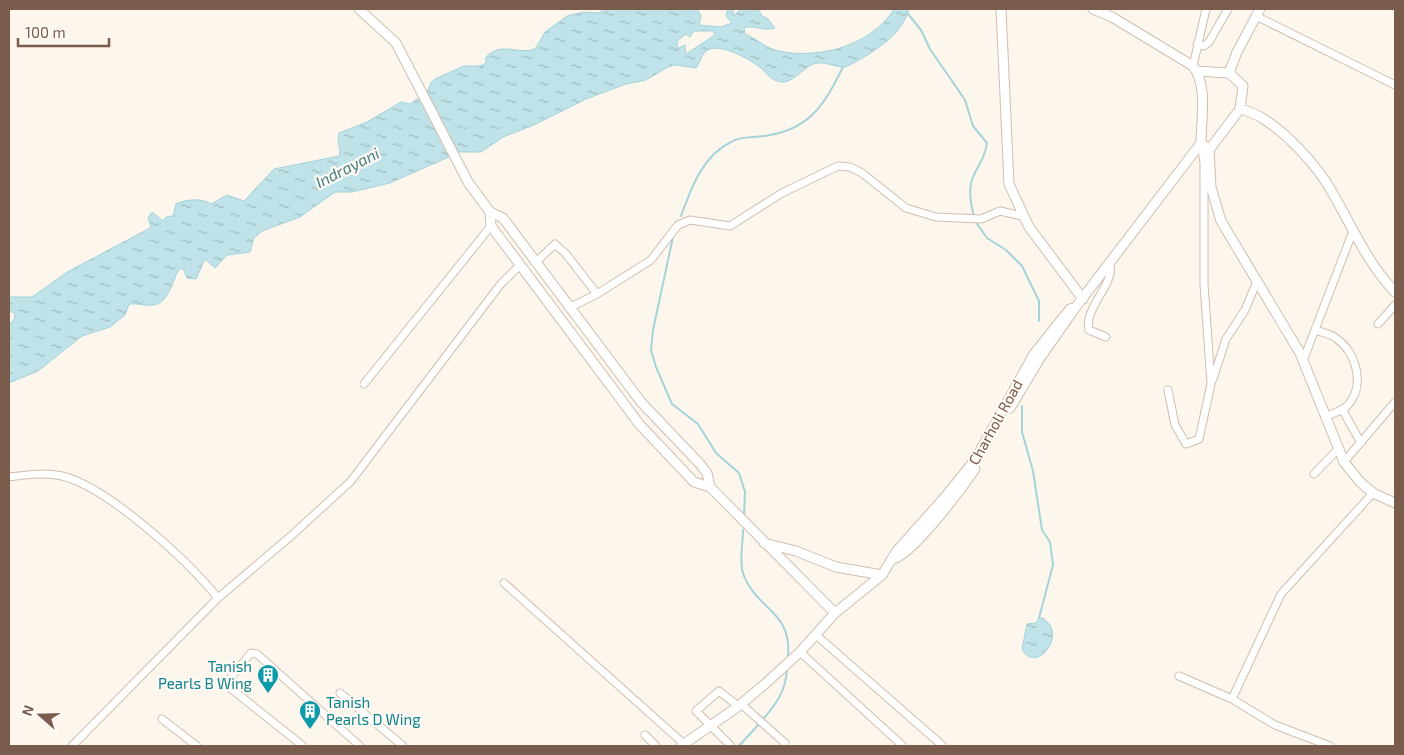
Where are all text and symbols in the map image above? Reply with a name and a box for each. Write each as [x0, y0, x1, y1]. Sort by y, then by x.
scale bar [18, 15, 109, 47]
text: 100 m [25, 23, 66, 41]
water label: Indrayani [312, 143, 383, 192]
street label: Charholi Road [964, 376, 1026, 468]
place label: Tanish Pearls B Wing [158, 657, 253, 692]
building icon: Tanish Pearls B Wing [256, 663, 280, 694]
north arrow [15, 690, 65, 740]
place label: Tanish Pearls D Wing [326, 693, 421, 728]
building icon: Tanish Pearls D Wing [298, 699, 322, 730]
text: N [18, 703, 37, 718]

